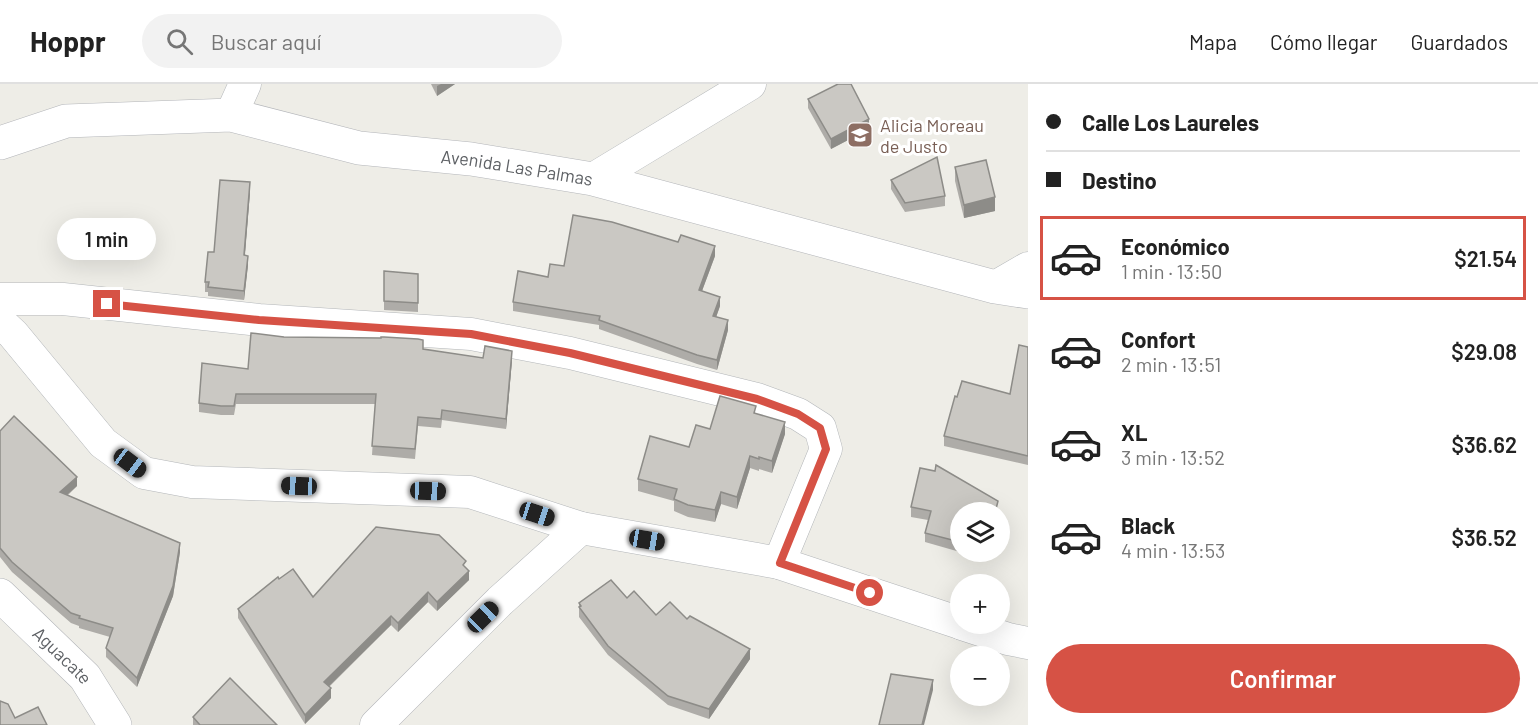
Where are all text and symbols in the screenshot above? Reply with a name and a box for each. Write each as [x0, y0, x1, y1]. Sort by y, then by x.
search box [142, 14, 562, 68]
text: Hoppr [30, 24, 106, 58]
icon: search [163, 25, 196, 58]
text: Buscar aquí [211, 28, 322, 54]
text: Mapa [1189, 29, 1237, 54]
text: Cómo llegar [1270, 29, 1377, 54]
text: Guardados [1410, 29, 1508, 54]
text: Calle Los Laureles [1082, 109, 1259, 135]
place label: Alicia Moreau de Justo [880, 114, 984, 157]
school or university icon: Alicia Moreau de Justo [845, 120, 875, 150]
street label: Avenida Las Palmas [440, 145, 595, 190]
text: Destino [1082, 167, 1157, 193]
callout: 1 min [57, 217, 156, 259]
text: 1 min [85, 227, 128, 251]
icon: car [1049, 231, 1103, 285]
text: Económico [1121, 233, 1230, 259]
text: $21.54 [1454, 245, 1517, 271]
text: 1 min · 13:50 [1121, 259, 1222, 283]
route end [93, 290, 120, 317]
icon: car [1049, 324, 1103, 378]
text: Confort [1121, 326, 1196, 352]
text: $29.08 [1451, 338, 1517, 364]
text: 2 min · 13:51 [1121, 352, 1221, 376]
icon: car [1049, 417, 1103, 471]
text: XL [1121, 419, 1147, 445]
text: $36.62 [1451, 431, 1517, 457]
car [110, 445, 150, 481]
text: 3 min · 13:52 [1121, 445, 1225, 469]
car [281, 476, 317, 496]
car [410, 481, 446, 501]
car [517, 500, 557, 528]
map controls [950, 502, 1010, 706]
button: layers [950, 502, 1010, 562]
icon: car [1049, 510, 1103, 564]
text: Black [1121, 512, 1175, 538]
text: $36.52 [1451, 524, 1517, 550]
car [628, 528, 666, 552]
text: 4 min · 13:53 [1121, 538, 1225, 562]
button: + [950, 574, 1010, 634]
route start [856, 579, 883, 606]
car [464, 598, 502, 636]
street label: Aguacate [29, 622, 97, 688]
button: Confirmar [1046, 644, 1520, 713]
button: − [950, 646, 1010, 706]

